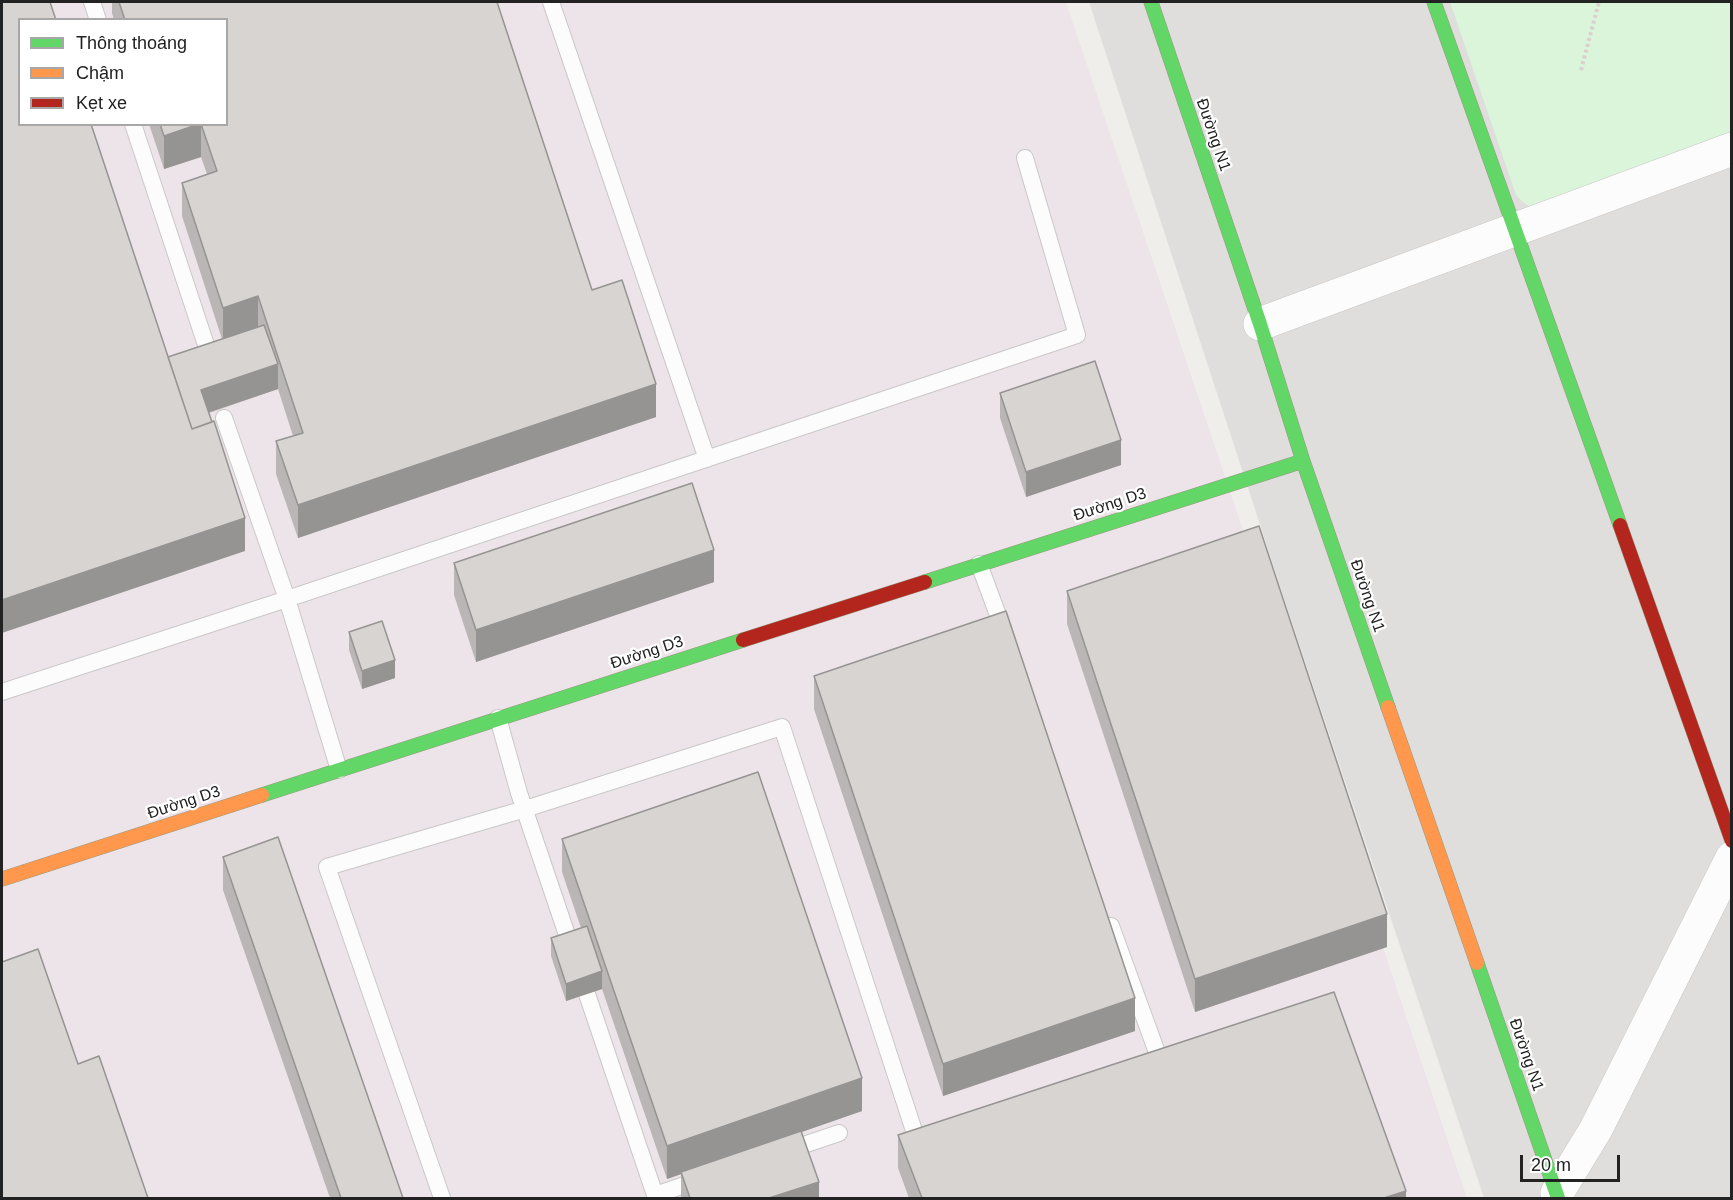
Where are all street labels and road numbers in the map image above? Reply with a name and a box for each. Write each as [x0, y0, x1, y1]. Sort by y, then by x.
street label: Đường N1 [1192, 96, 1234, 174]
street label: Đường D3 [1071, 484, 1149, 526]
street label: Đường N1 [1346, 557, 1388, 635]
street label: Đường D3 [608, 632, 686, 674]
street label: Đường D3 [145, 782, 223, 824]
street label: Đường N1 [1505, 1016, 1547, 1094]

